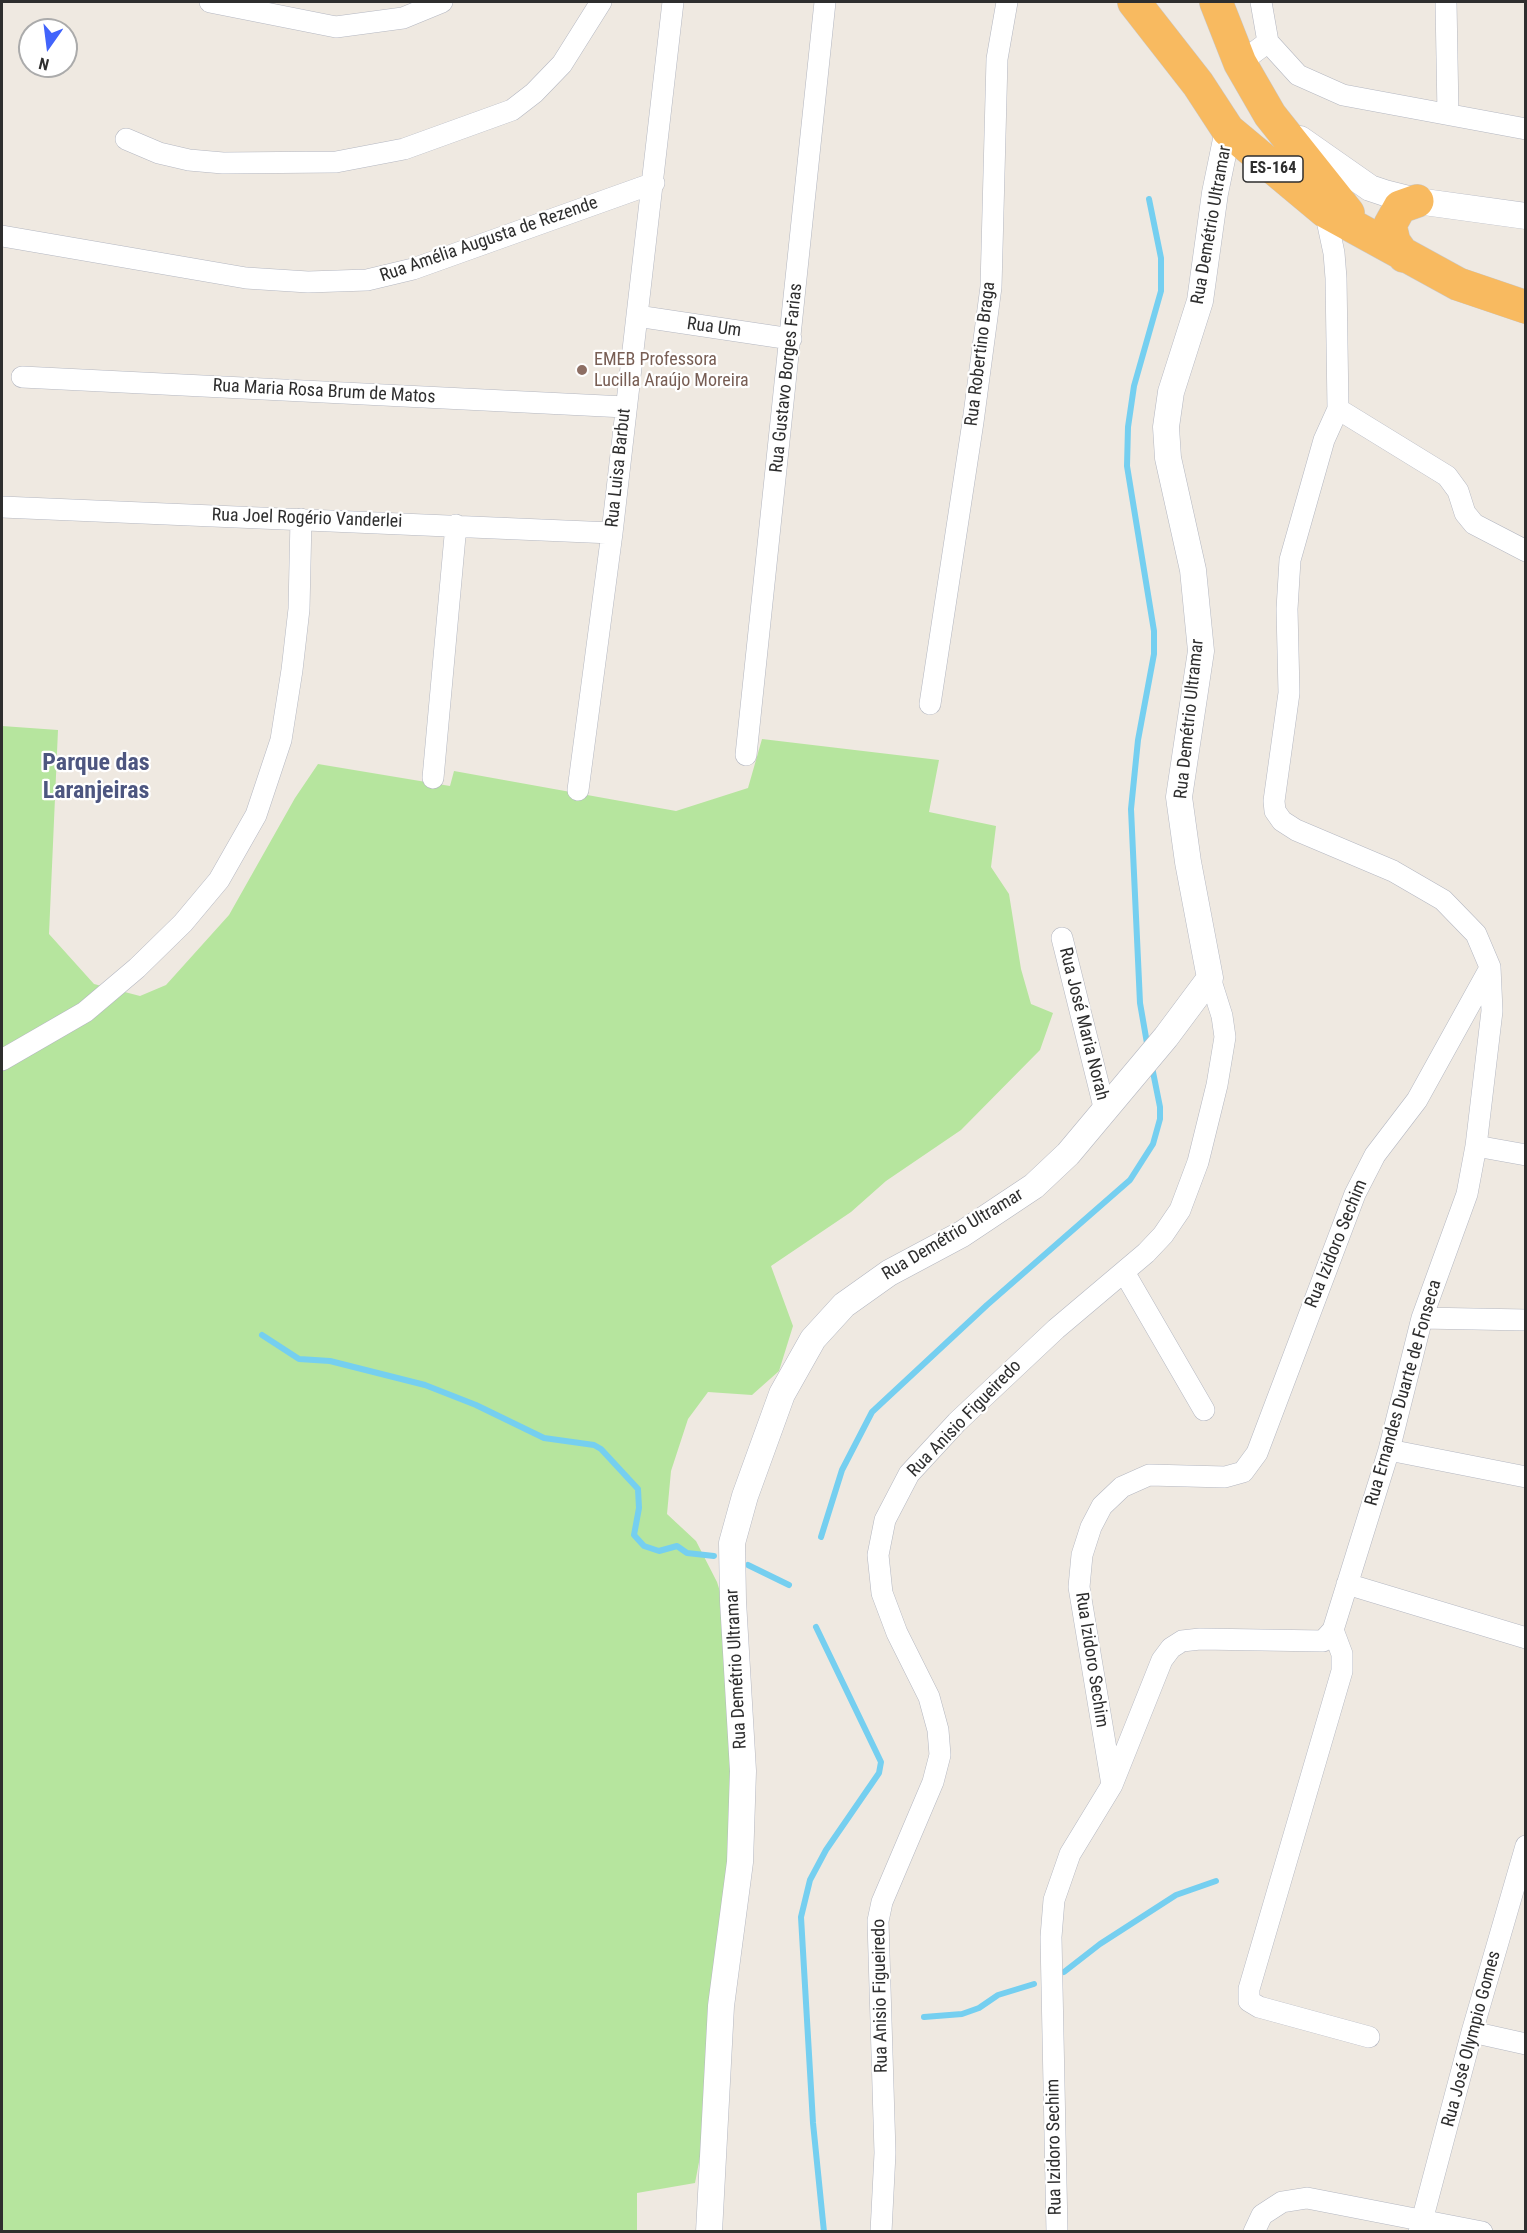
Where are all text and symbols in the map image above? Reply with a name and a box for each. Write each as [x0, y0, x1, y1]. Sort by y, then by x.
north arrow [18, 18, 78, 78]
text: N [37, 54, 51, 74]
street label: Rua Demétrio Ultramar [1187, 144, 1237, 306]
road number: ES-164 [1243, 156, 1303, 182]
street label: Rua Amélia Augusta de Rezende [377, 193, 601, 287]
street label: Rua Robertino Braga [961, 281, 1001, 427]
street label: Rua Gustavo Borges Farias [766, 282, 808, 474]
street label: Rua Um [685, 314, 743, 342]
place label: EMEB Professora Lucilla Araújo Moreira [594, 349, 749, 392]
marker: EMEB Professora Lucilla Araújo Moreira [575, 363, 589, 377]
street label: Rua Maria Rosa Brum de Matos [212, 375, 436, 409]
street label: Rua Luisa Barbut [602, 407, 636, 529]
street label: Rua Joel Rogério Vanderlei [211, 505, 403, 533]
street label: Rua Demétrio Ultramar [1171, 638, 1209, 800]
district label: Parque das Laranjeiras [42, 750, 150, 806]
street label: Rua José Maria Norah [1054, 945, 1112, 1103]
street label: Rua Izidoro Sechim [1301, 1177, 1373, 1311]
street label: Rua Demétrio Ultramar [879, 1184, 1027, 1286]
street label: Rua Ernandes Duarte de Fonseca [1361, 1278, 1447, 1508]
street label: Rua Anisio Figueiredo [904, 1356, 1026, 1482]
street label: Rua Demétrio Ultramar [722, 1588, 752, 1750]
street label: Rua Izidoro Sechim [1070, 1591, 1112, 1729]
street label: Rua Anisio Figueiredo [869, 1919, 893, 2073]
street label: Rua José Olympio Gomes [1438, 1949, 1506, 2129]
street label: Rua Izidoro Sechim [1043, 2079, 1067, 2215]

